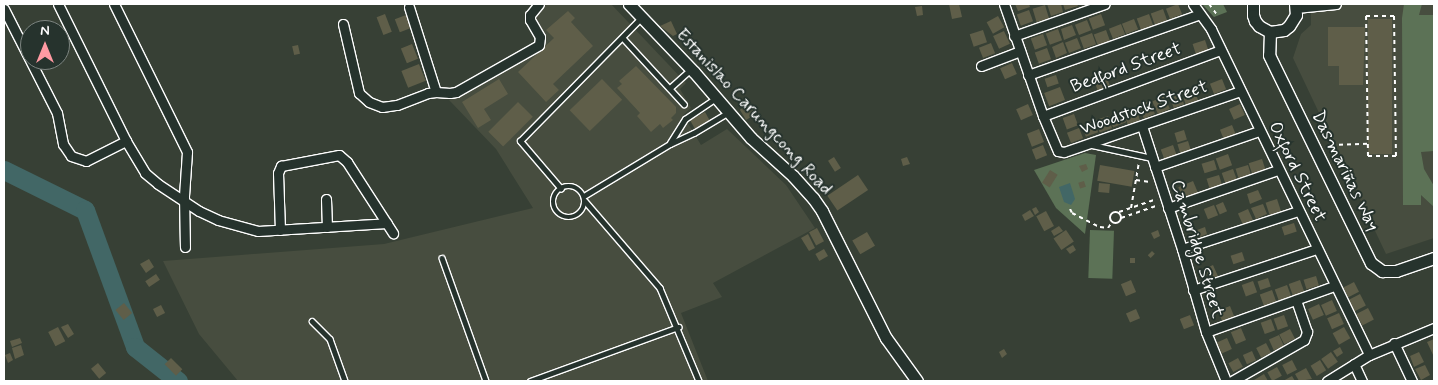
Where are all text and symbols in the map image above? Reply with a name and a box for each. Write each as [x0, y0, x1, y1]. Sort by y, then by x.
north arrow [20, 20, 70, 70]
text: N [40, 22, 50, 40]
street label: Estanislao Carungcong Road [673, 26, 835, 198]
street label: Bedford Street [1068, 38, 1184, 98]
street label: Woodstock Street [1078, 76, 1210, 140]
street label: Dasmariñas Way [1306, 105, 1384, 237]
street label: Oxford Street [1264, 119, 1330, 225]
street label: Cambridge Street [1166, 177, 1228, 321]

